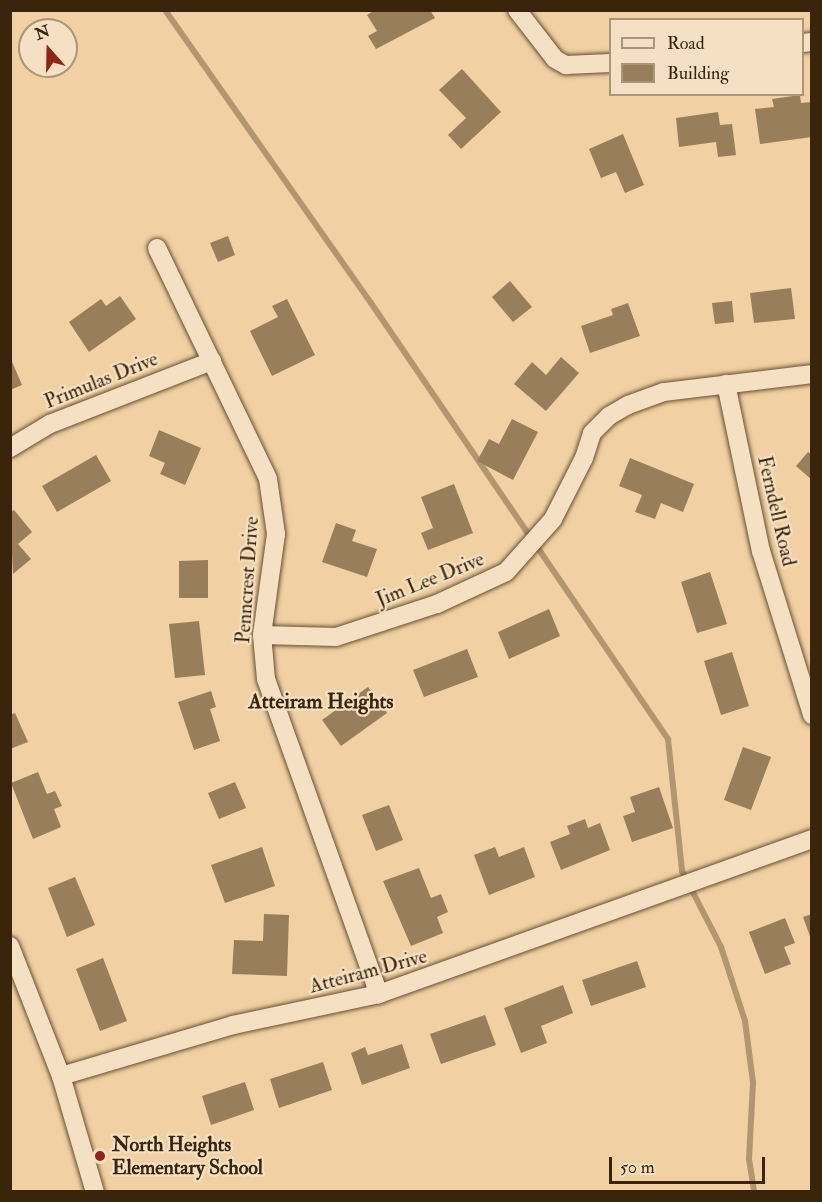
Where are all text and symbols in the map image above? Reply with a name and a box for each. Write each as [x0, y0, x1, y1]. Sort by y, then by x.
north arrow [18, 18, 78, 78]
legend [609, 18, 804, 96]
text: N [32, 21, 53, 45]
text: Road [667, 32, 705, 55]
text: Building [667, 62, 729, 85]
street label: Primulas Drive [41, 346, 161, 414]
street label: Ferndell Road [753, 453, 801, 569]
street label: Penncrest Drive [231, 516, 263, 644]
street label: Jim Lee Drive [373, 546, 487, 612]
district label: Atteiram Heights [248, 689, 394, 715]
street label: Atteiram Drive [307, 944, 429, 998]
place label: North Heights Elementary School [112, 1132, 263, 1179]
scale bar [612, 1145, 768, 1183]
marker: North Heights Elementary School [93, 1149, 107, 1163]
text: 50 m [620, 1156, 655, 1179]

